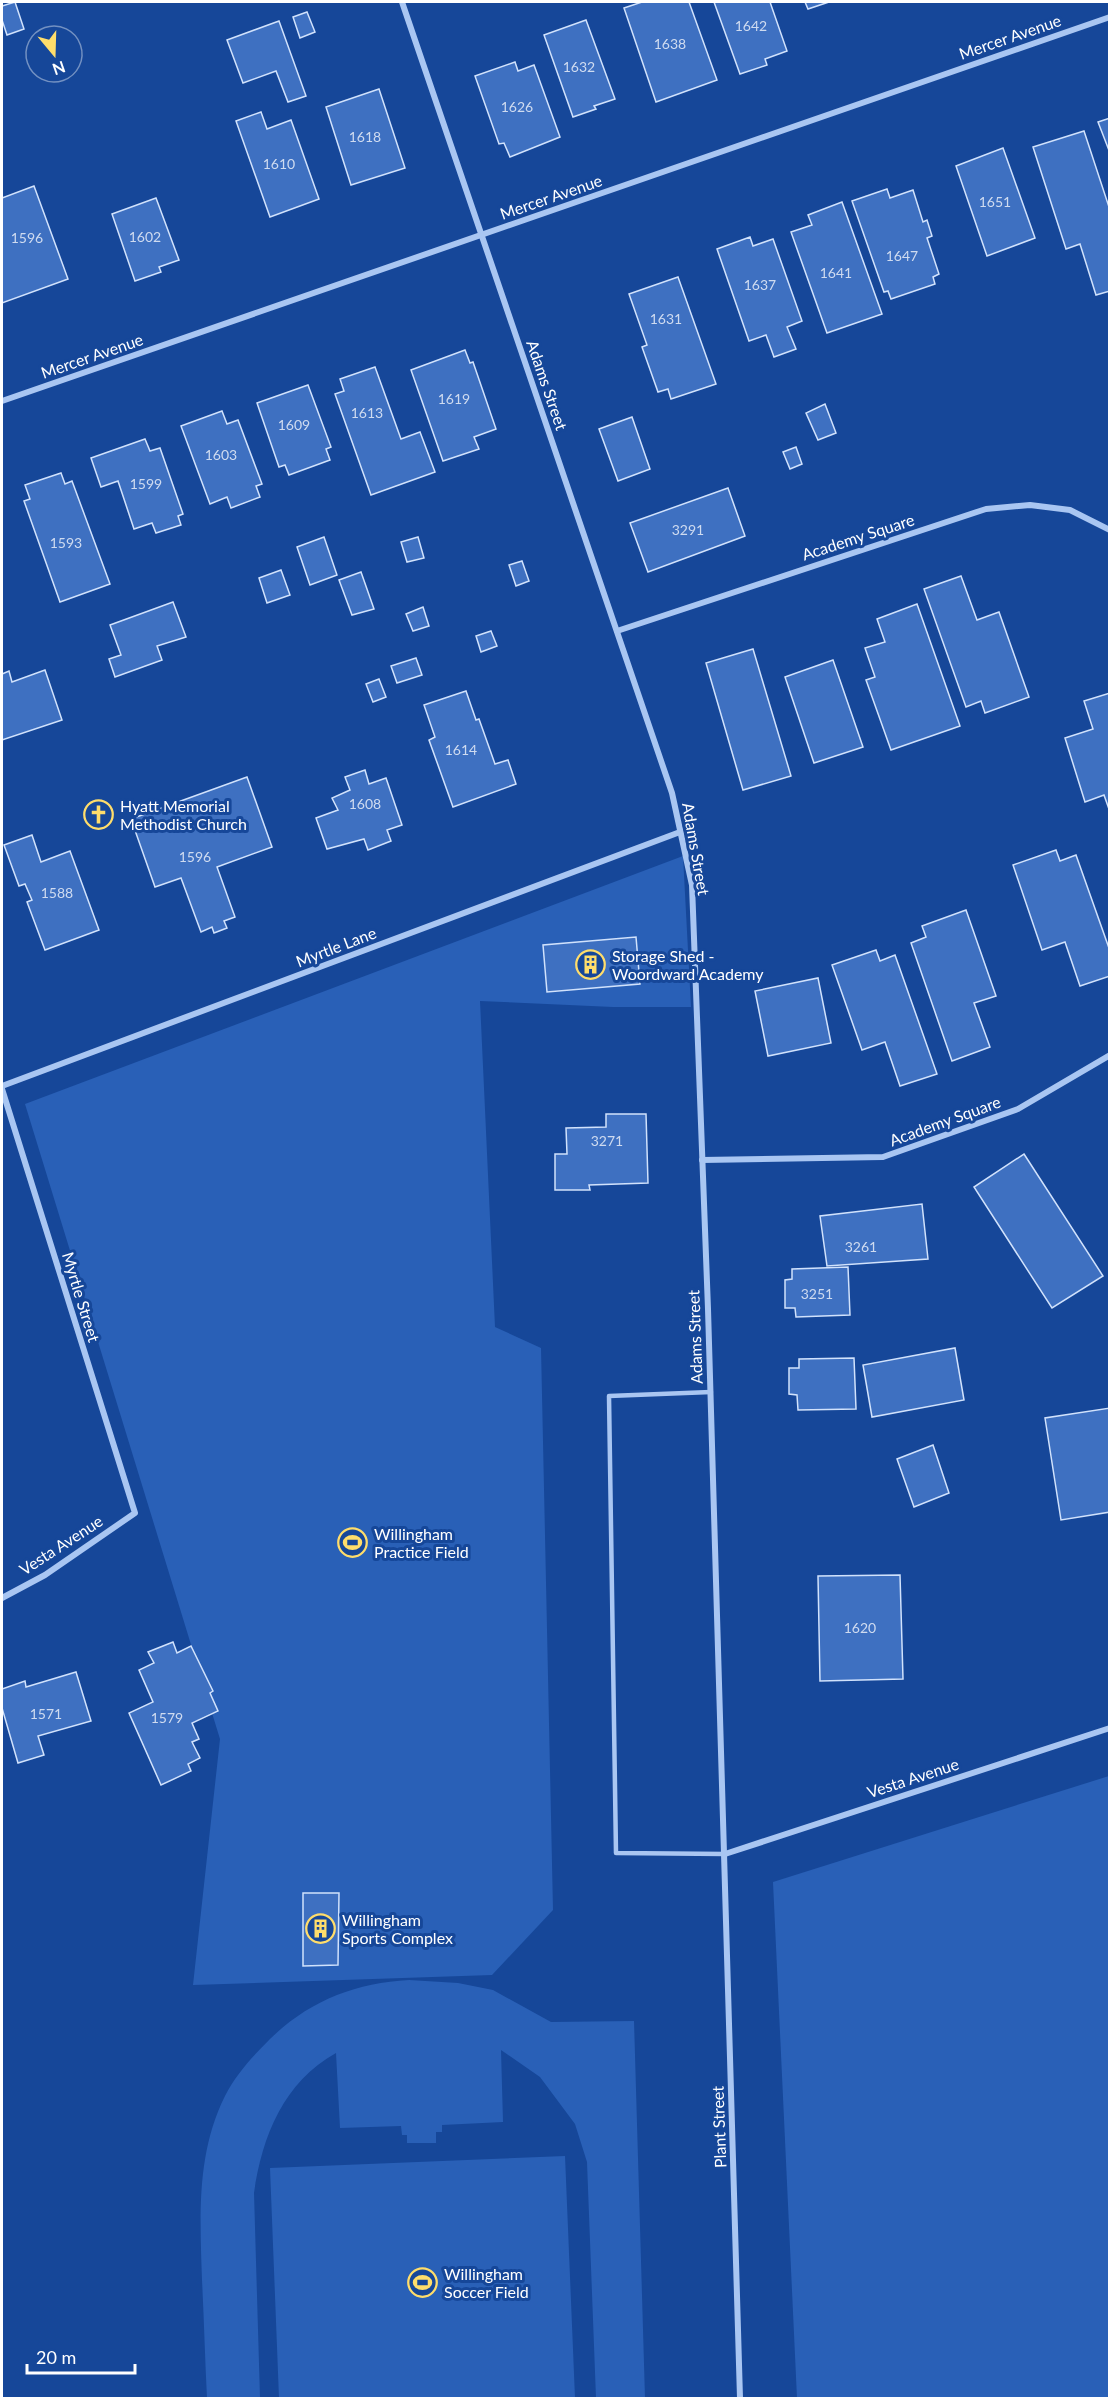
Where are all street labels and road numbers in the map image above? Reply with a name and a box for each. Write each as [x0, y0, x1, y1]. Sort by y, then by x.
street label: Mercer Avenue [956, 10, 1063, 63]
street label: Mercer Avenue [497, 170, 604, 223]
street label: Mercer Avenue [38, 329, 145, 382]
street label: Adams Street [523, 337, 572, 433]
street label: Academy Square [799, 509, 916, 564]
street label: Adams Street [679, 801, 714, 897]
street label: Myrtle Lane [293, 923, 379, 971]
street label: Academy Square [887, 1092, 1003, 1149]
street label: Myrtle Street [59, 1250, 104, 1344]
street label: Adams Street [683, 1290, 706, 1384]
street label: Vesta Avenue [16, 1511, 106, 1578]
street label: Vesta Avenue [865, 1754, 961, 1801]
street label: Plant Street [708, 2085, 729, 2168]

